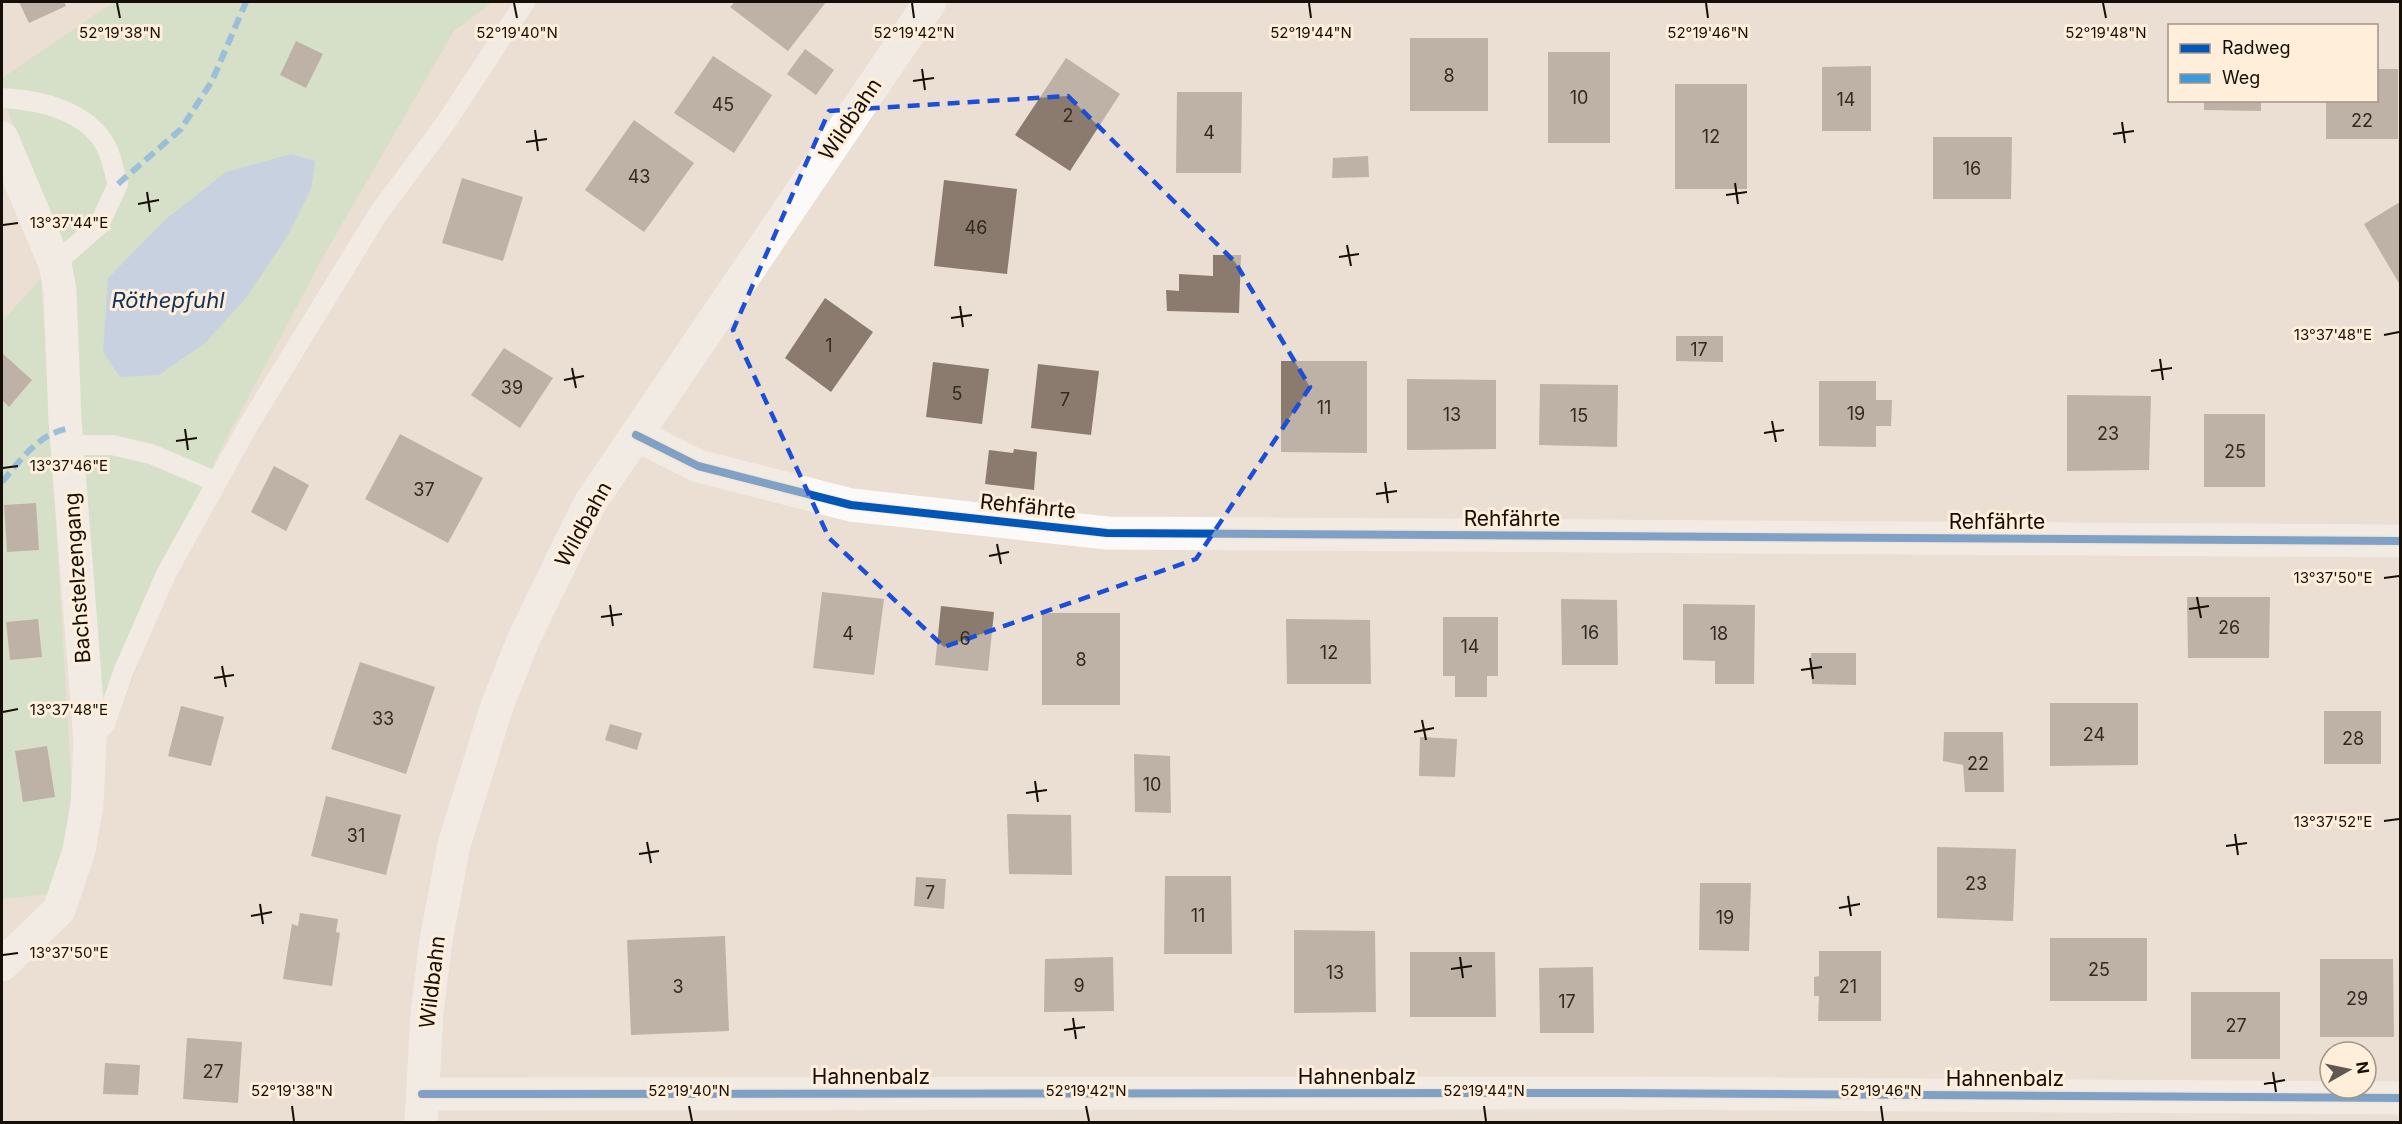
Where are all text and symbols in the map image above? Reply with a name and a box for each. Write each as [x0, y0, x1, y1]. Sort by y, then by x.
text: 52°19'38"N [79, 23, 161, 42]
text: 52°19'40"N [476, 23, 558, 42]
text: 52°19'42"N [873, 23, 955, 42]
text: 52°19'44"N [1270, 23, 1352, 42]
text: 52°19'46"N [1667, 23, 1749, 42]
text: 52°19'48"N [2065, 23, 2147, 42]
legend [2168, 24, 2378, 102]
text: Radweg [2222, 37, 2291, 58]
house number: 8 [1443, 65, 1455, 86]
text: Weg [2222, 67, 2260, 88]
street label: Wildbahn [814, 73, 886, 165]
house number: 10 [1570, 87, 1588, 108]
house number: 14 [1837, 89, 1855, 110]
house number: 45 [712, 94, 734, 115]
house number: 2 [1063, 105, 1073, 126]
house number: 22 [2351, 110, 2373, 131]
house number: 4 [1203, 122, 1215, 143]
house number: 12 [1702, 126, 1720, 147]
house number: 16 [1963, 158, 1981, 179]
house number: 43 [628, 166, 650, 187]
text: 13°37'44"E [30, 213, 108, 232]
house number: 46 [965, 217, 987, 238]
water label: Röthepfuhl [112, 287, 225, 313]
text: 13°37'48"E [2294, 325, 2372, 344]
house number: 1 [825, 335, 833, 356]
house number: 17 [1690, 339, 1708, 360]
house number: 39 [501, 377, 523, 398]
house number: 5 [952, 383, 962, 404]
house number: 7 [1060, 389, 1070, 410]
house number: 11 [1317, 397, 1331, 418]
house number: 19 [1847, 403, 1865, 424]
house number: 13 [1443, 404, 1461, 425]
house number: 15 [1570, 405, 1588, 426]
house number: 23 [2097, 423, 2119, 444]
house number: 25 [2224, 441, 2246, 462]
text: 13°37'46"E [30, 456, 108, 475]
street label: Wildbahn [549, 477, 617, 571]
house number: 37 [413, 479, 435, 500]
street label: Rehfährte [979, 489, 1077, 523]
street label: Bachstelzengang [59, 492, 95, 664]
street label: Rehfährte [1464, 506, 1560, 531]
street label: Rehfährte [1949, 509, 2045, 534]
text: 13°37'50"E [2294, 568, 2372, 587]
house number: 26 [2218, 617, 2240, 638]
house number: 16 [1581, 622, 1599, 643]
house number: 4 [842, 623, 854, 644]
house number: 18 [1710, 623, 1728, 644]
house number: 6 [959, 628, 971, 649]
house number: 14 [1461, 636, 1479, 657]
house number: 12 [1320, 642, 1338, 663]
house number: 8 [1075, 649, 1087, 670]
text: 13°37'48"E [30, 700, 108, 719]
house number: 33 [372, 708, 394, 729]
house number: 24 [2083, 724, 2105, 745]
house number: 28 [2342, 728, 2364, 749]
house number: 22 [1967, 753, 1989, 774]
house number: 10 [1143, 774, 1161, 795]
text: 13°37'52"E [2294, 812, 2372, 831]
house number: 31 [347, 825, 365, 846]
house number: 23 [1965, 873, 1987, 894]
house number: 7 [925, 882, 935, 903]
house number: 11 [1191, 905, 1205, 926]
house number: 19 [1716, 907, 1734, 928]
street label: Wildbahn [414, 934, 450, 1030]
text: 13°37'50"E [30, 943, 108, 962]
house number: 25 [2088, 959, 2110, 980]
house number: 13 [1326, 962, 1344, 983]
house number: 9 [1073, 975, 1085, 996]
house number: 3 [672, 976, 684, 997]
house number: 21 [1839, 976, 1857, 997]
house number: 29 [2346, 988, 2368, 1009]
house number: 17 [1558, 991, 1576, 1012]
house number: 27 [2225, 1015, 2247, 1036]
north arrow [2318, 1040, 2378, 1100]
text: N [2352, 1060, 2374, 1075]
house number: 27 [202, 1061, 224, 1082]
street label: Hahnenbalz [812, 1064, 930, 1089]
street label: Hahnenbalz [1298, 1064, 1416, 1089]
street label: Hahnenbalz [1946, 1066, 2064, 1091]
text: 52°19'38"N [251, 1081, 333, 1100]
text: 52°19'40"N [648, 1081, 730, 1100]
text: 52°19'42"N [1045, 1081, 1127, 1100]
text: 52°19'44"N [1443, 1081, 1525, 1100]
text: 52°19'46"N [1840, 1081, 1922, 1100]

